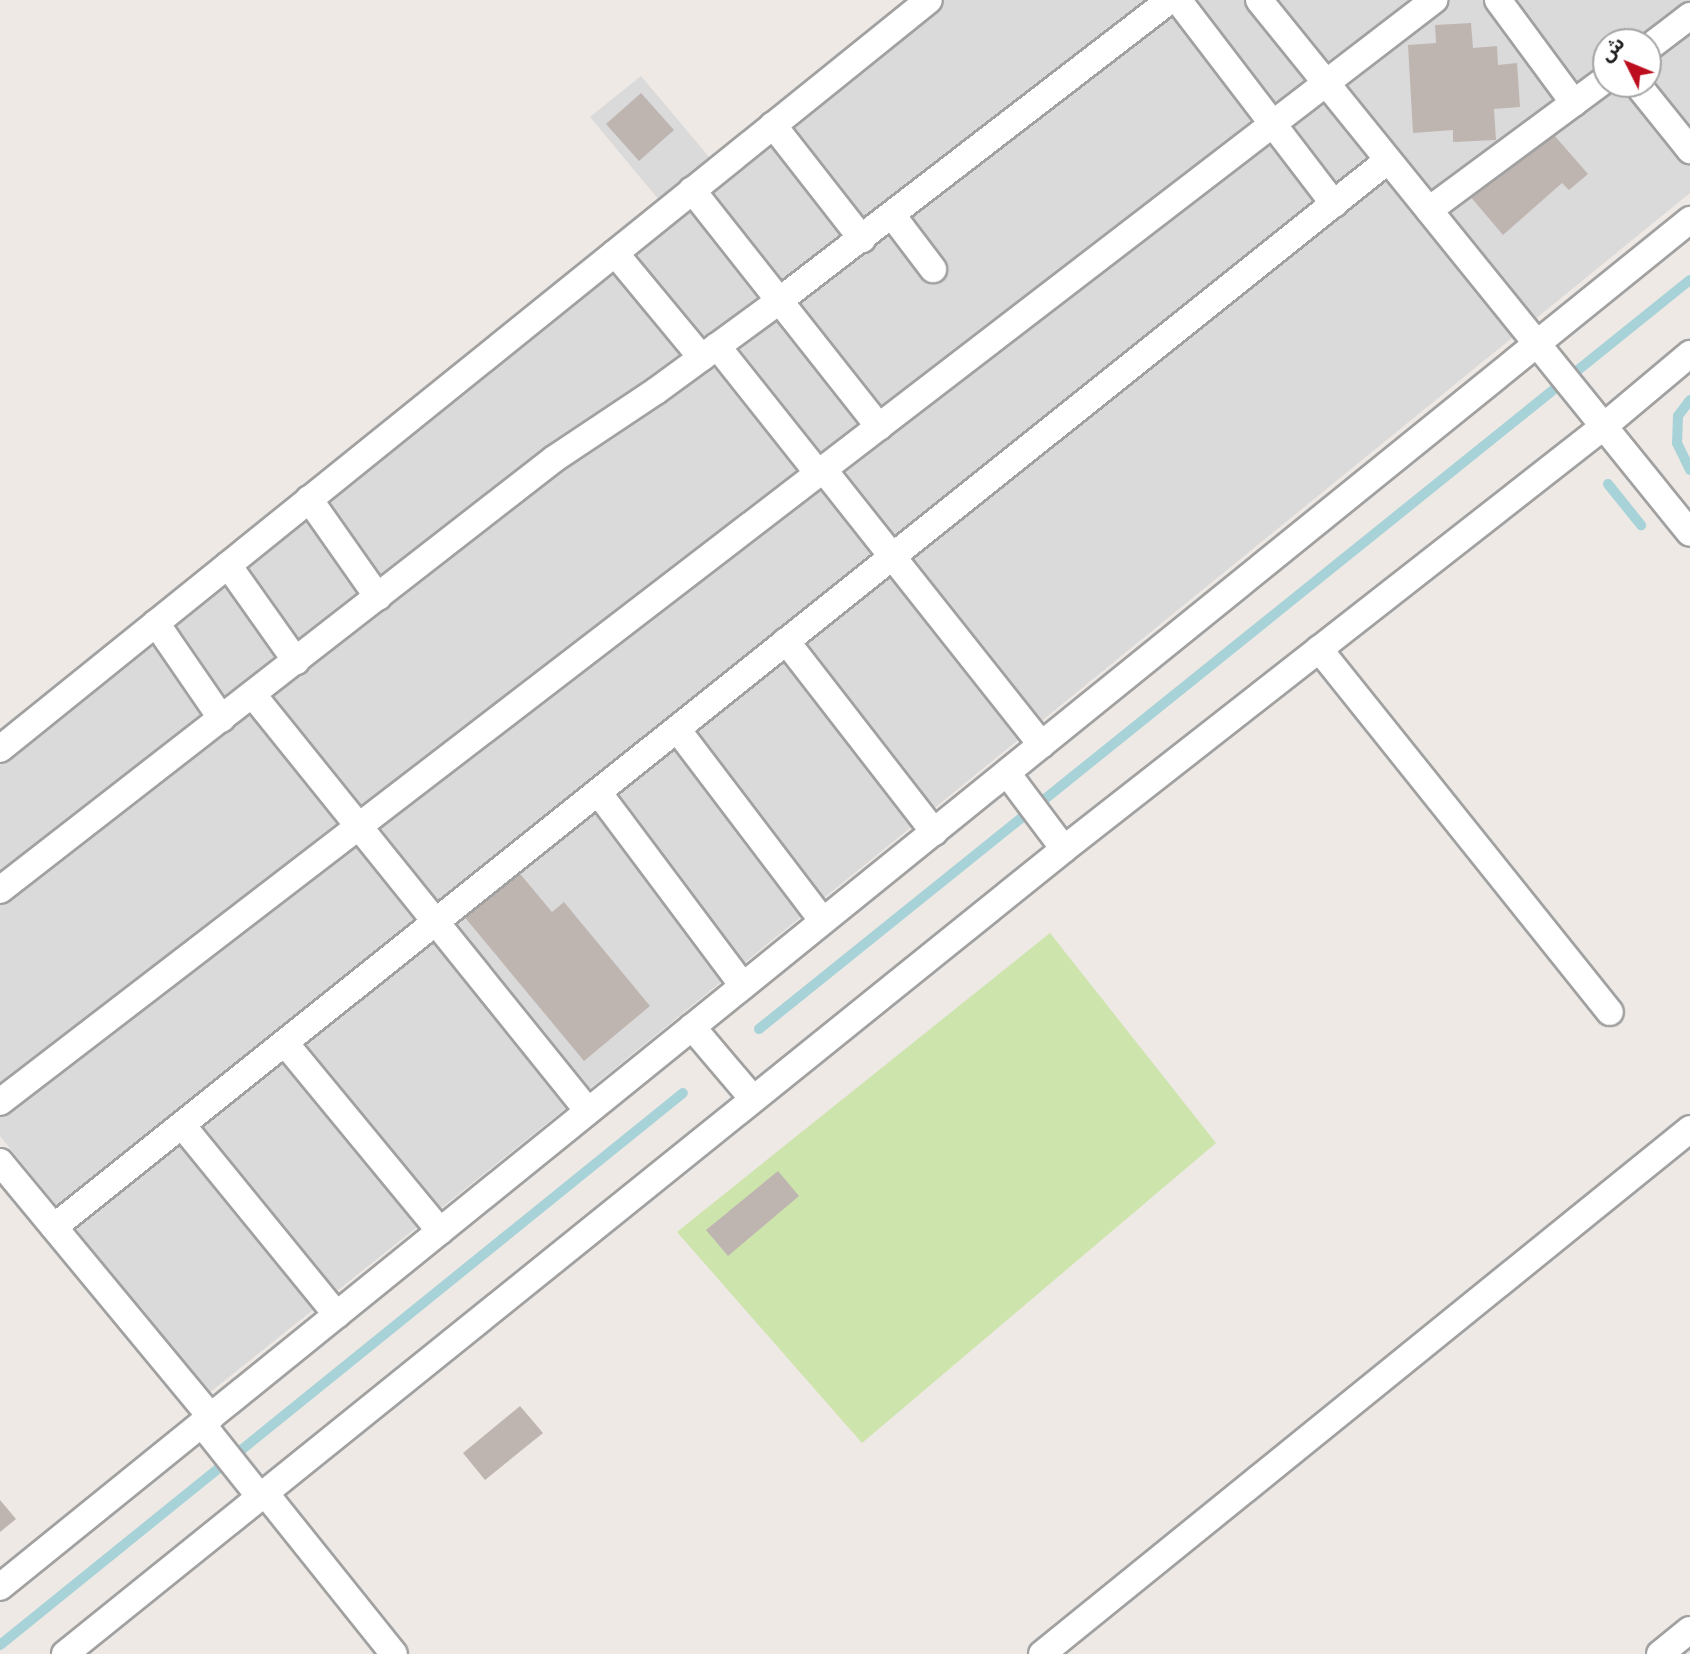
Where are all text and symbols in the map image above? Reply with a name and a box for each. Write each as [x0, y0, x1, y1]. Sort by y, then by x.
north arrow [1592, 28, 1662, 98]
text: ش [1594, 31, 1631, 68]

